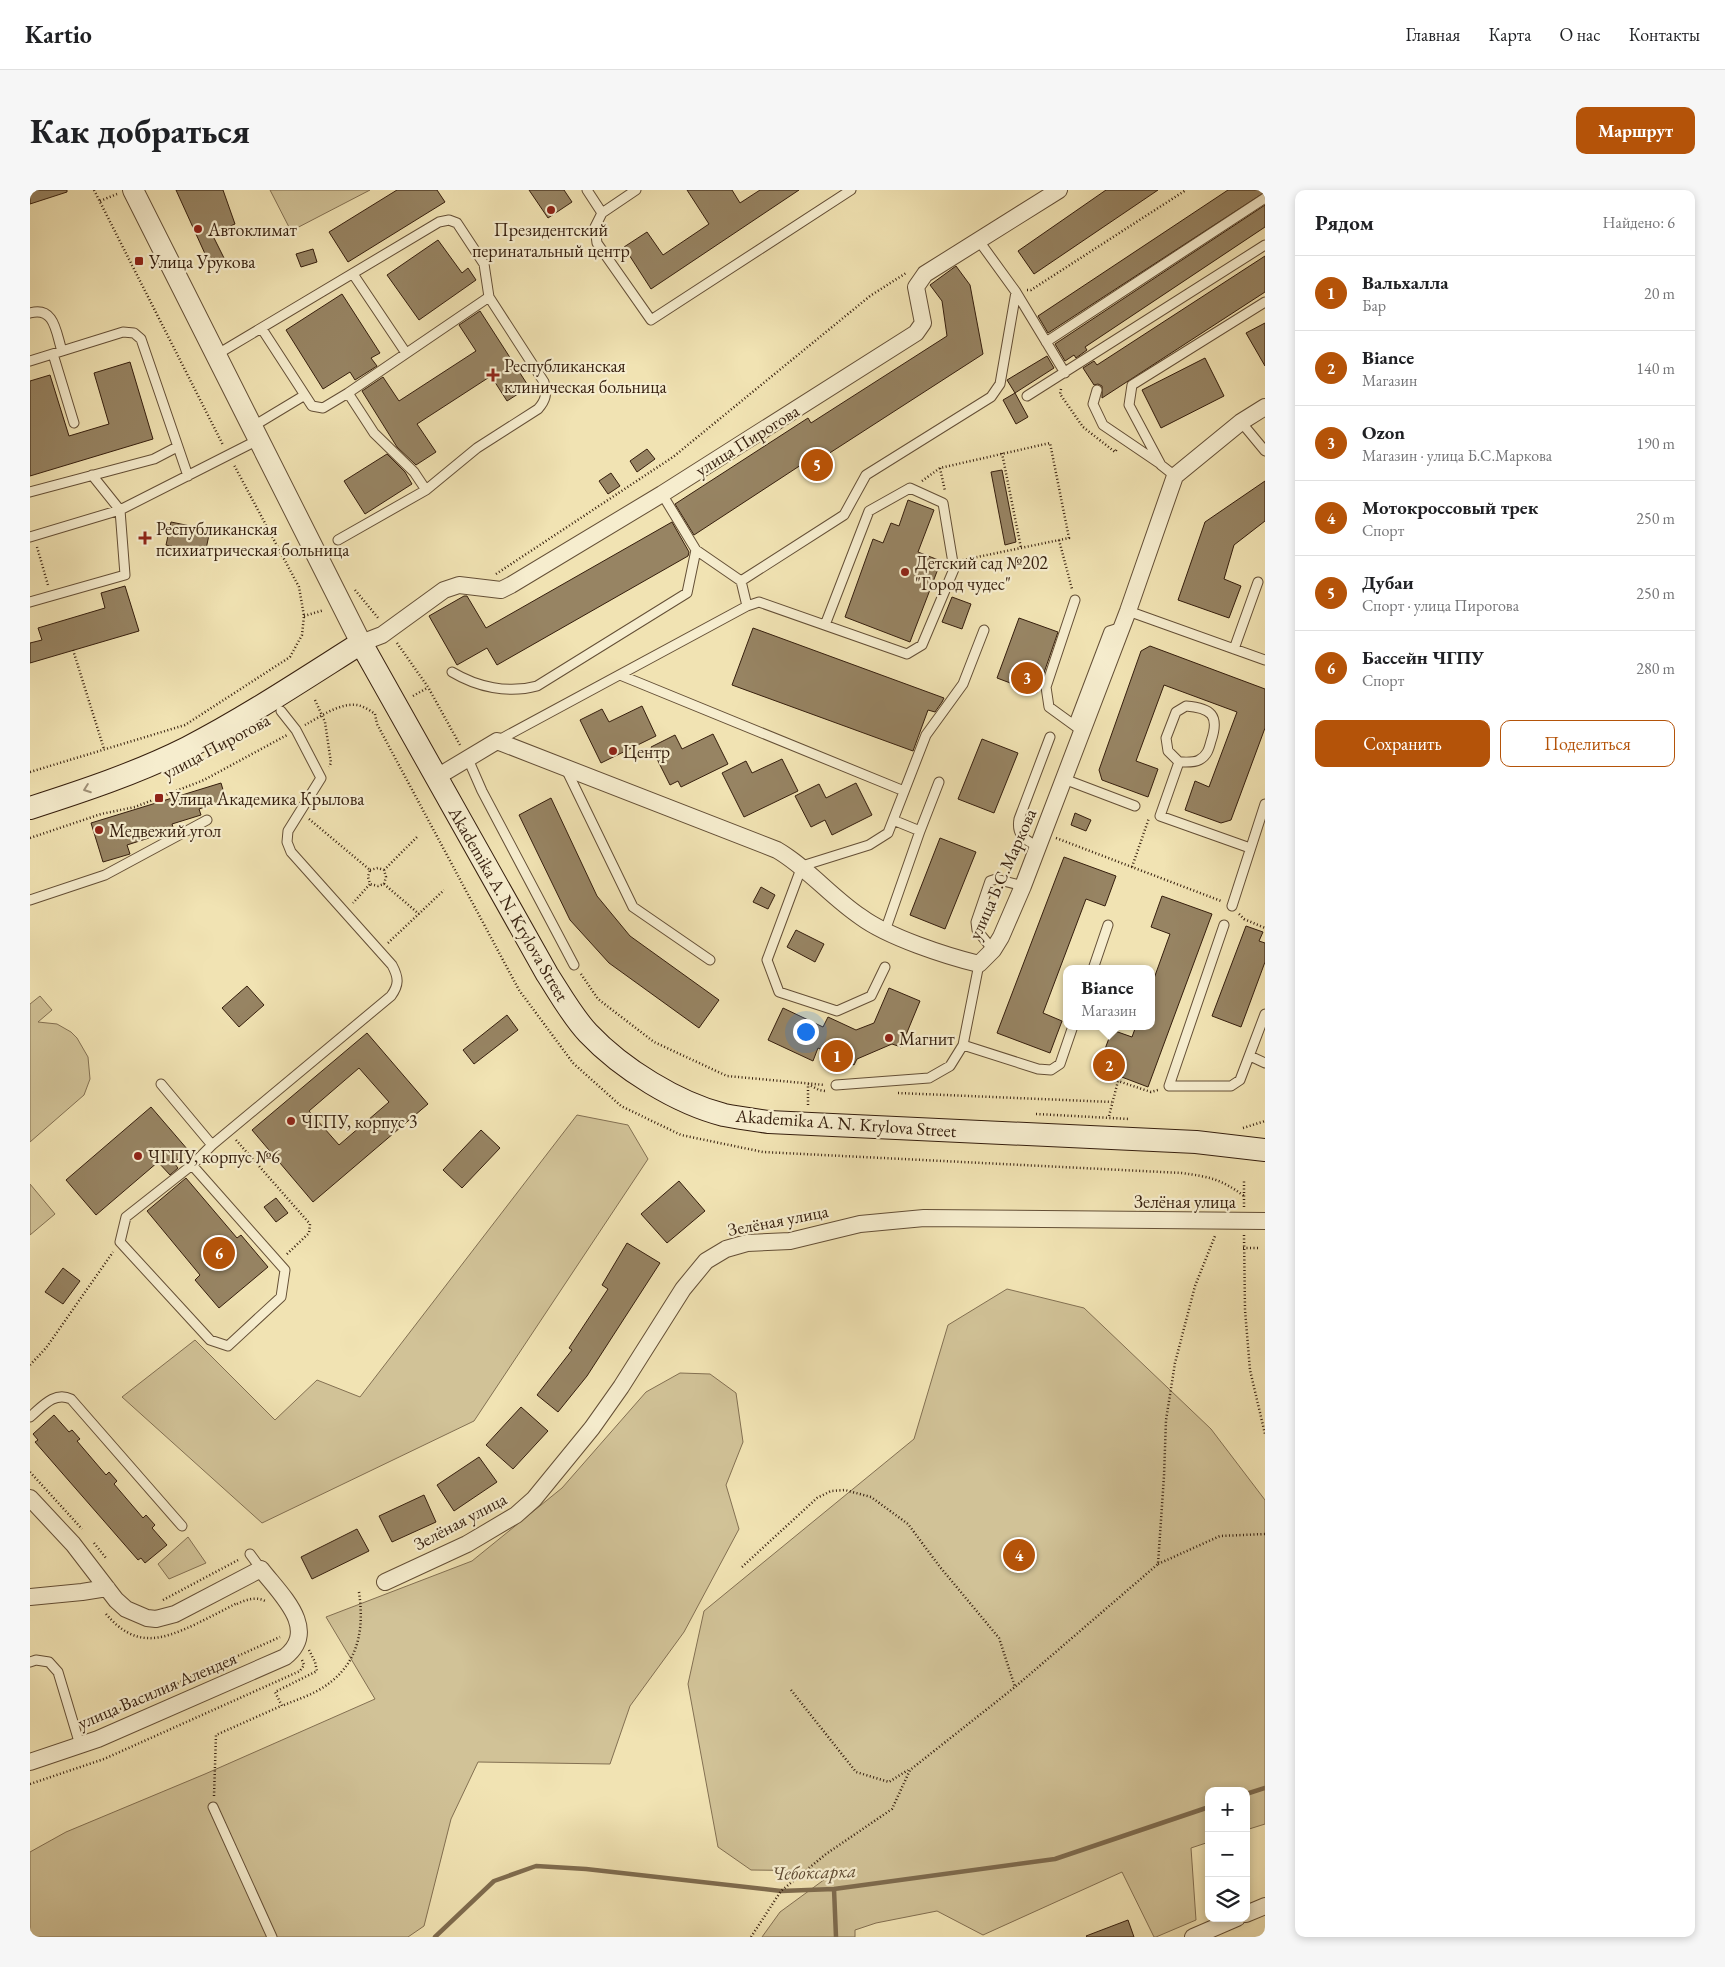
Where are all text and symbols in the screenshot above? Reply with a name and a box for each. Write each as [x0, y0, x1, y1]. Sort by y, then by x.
text: Kartio [25, 19, 92, 50]
text: Главная [1406, 23, 1460, 46]
text: Карта [1488, 23, 1531, 46]
text: О нас [1559, 23, 1601, 46]
text: Контакты [1629, 23, 1700, 46]
button: Маршрут [1576, 107, 1695, 154]
text: Как добраться [30, 108, 250, 153]
marker: Президентский перинатальный центр [545, 204, 557, 216]
text: Рядом [1315, 209, 1374, 236]
text: Найдено: 6 [1603, 212, 1675, 233]
place label: Автоклимат [207, 218, 298, 241]
place label: Президентский перинатальный центр [472, 218, 630, 262]
marker: Автоклимат [192, 223, 204, 235]
place label: Улица Урукова [148, 250, 256, 273]
marker: Улица Урукова [133, 255, 145, 267]
text: Вальхалла [1362, 270, 1448, 295]
text: 1 [1327, 283, 1335, 304]
text: 20 m [1644, 283, 1675, 304]
text: Бар [1362, 295, 1386, 316]
text: Biance [1362, 345, 1414, 370]
place label: Республиканская клиническая больница [504, 354, 668, 398]
text: 2 [1327, 358, 1335, 379]
text: 140 m [1636, 358, 1675, 379]
marker: Республиканская клиническая больница [486, 368, 500, 382]
text: Магазин [1362, 370, 1417, 391]
street label: улица Пирогова [691, 398, 804, 481]
text: Ozon [1362, 420, 1405, 445]
text: 3 [1327, 433, 1335, 454]
text: 190 m [1636, 433, 1675, 454]
text: Магазин · улица Б.С.Маркова [1362, 445, 1552, 466]
pin: 5 [801, 446, 833, 484]
text: Мотокроссовый трек [1362, 495, 1538, 520]
text: 4 [1327, 508, 1335, 529]
text: 250 m [1636, 508, 1675, 529]
place label: Республиканская психиатрическая больница [156, 517, 350, 561]
text: Спорт [1362, 520, 1404, 541]
marker: Республиканская психиатрическая больница [138, 531, 152, 545]
place label: Детский сад №202 "Город чудес" [915, 551, 1048, 595]
marker: Детский сад №202 "Город чудес" [899, 566, 911, 578]
text: Дубаи [1362, 570, 1414, 595]
text: 5 [1327, 583, 1335, 604]
text: 250 m [1636, 583, 1675, 604]
text: Спорт · улица Пирогова [1362, 595, 1519, 616]
text: Бассейн ЧГПУ [1362, 645, 1484, 670]
text: 6 [1327, 658, 1335, 679]
text: 280 m [1636, 658, 1675, 679]
pin: 3 [1011, 659, 1043, 697]
text: Спорт [1362, 670, 1404, 691]
street label: улица Пирогова [158, 708, 274, 784]
button: Сохранить [1315, 720, 1490, 767]
button: Поделиться [1500, 720, 1675, 767]
place label: Центр [623, 740, 670, 763]
marker: Центр [607, 745, 619, 757]
one-way arrow [83, 783, 91, 793]
place label: Улица Академика Крылова [168, 787, 365, 810]
marker: Улица Академика Крылова [153, 792, 165, 804]
street label: Akademika A. N. Krylova Street [443, 802, 574, 1006]
street label: улица Б.С.Маркова [963, 804, 1042, 943]
place label: Медвежий угол [109, 819, 221, 842]
marker: Медвежий угол [93, 824, 105, 836]
popup [1063, 965, 1155, 1030]
text: Biance [1081, 975, 1134, 1000]
text: Магазин [1081, 1000, 1137, 1021]
your location [793, 1019, 819, 1045]
place label: Магнит [899, 1027, 955, 1050]
marker: Магнит [883, 1032, 895, 1044]
pin: 1 [821, 1037, 853, 1075]
pin: 2 [1093, 1046, 1125, 1084]
street label: Akademika A. N. Krylova Street [734, 1104, 957, 1142]
place label: ЧГПУ, корпус 3 [301, 1110, 417, 1133]
marker: ЧГПУ, корпус 3 [285, 1115, 297, 1127]
place label: ЧГПУ, корпус №6 [148, 1145, 280, 1168]
marker: ЧГПУ, корпус №6 [132, 1150, 144, 1162]
street label: Зелёная улица [1134, 1190, 1237, 1213]
street label: Зелёная улица [726, 1199, 831, 1241]
pin: 6 [203, 1234, 235, 1272]
street label: Зелёная улица [410, 1486, 511, 1555]
pin: 4 [1003, 1536, 1035, 1574]
street label: улица Василия Алендея [74, 1646, 240, 1734]
map controls [1205, 1787, 1250, 1922]
button: + [1205, 1787, 1250, 1832]
button: − [1205, 1832, 1250, 1877]
water label: Чебоксарка [771, 1858, 857, 1886]
button: layers [1205, 1877, 1250, 1922]

